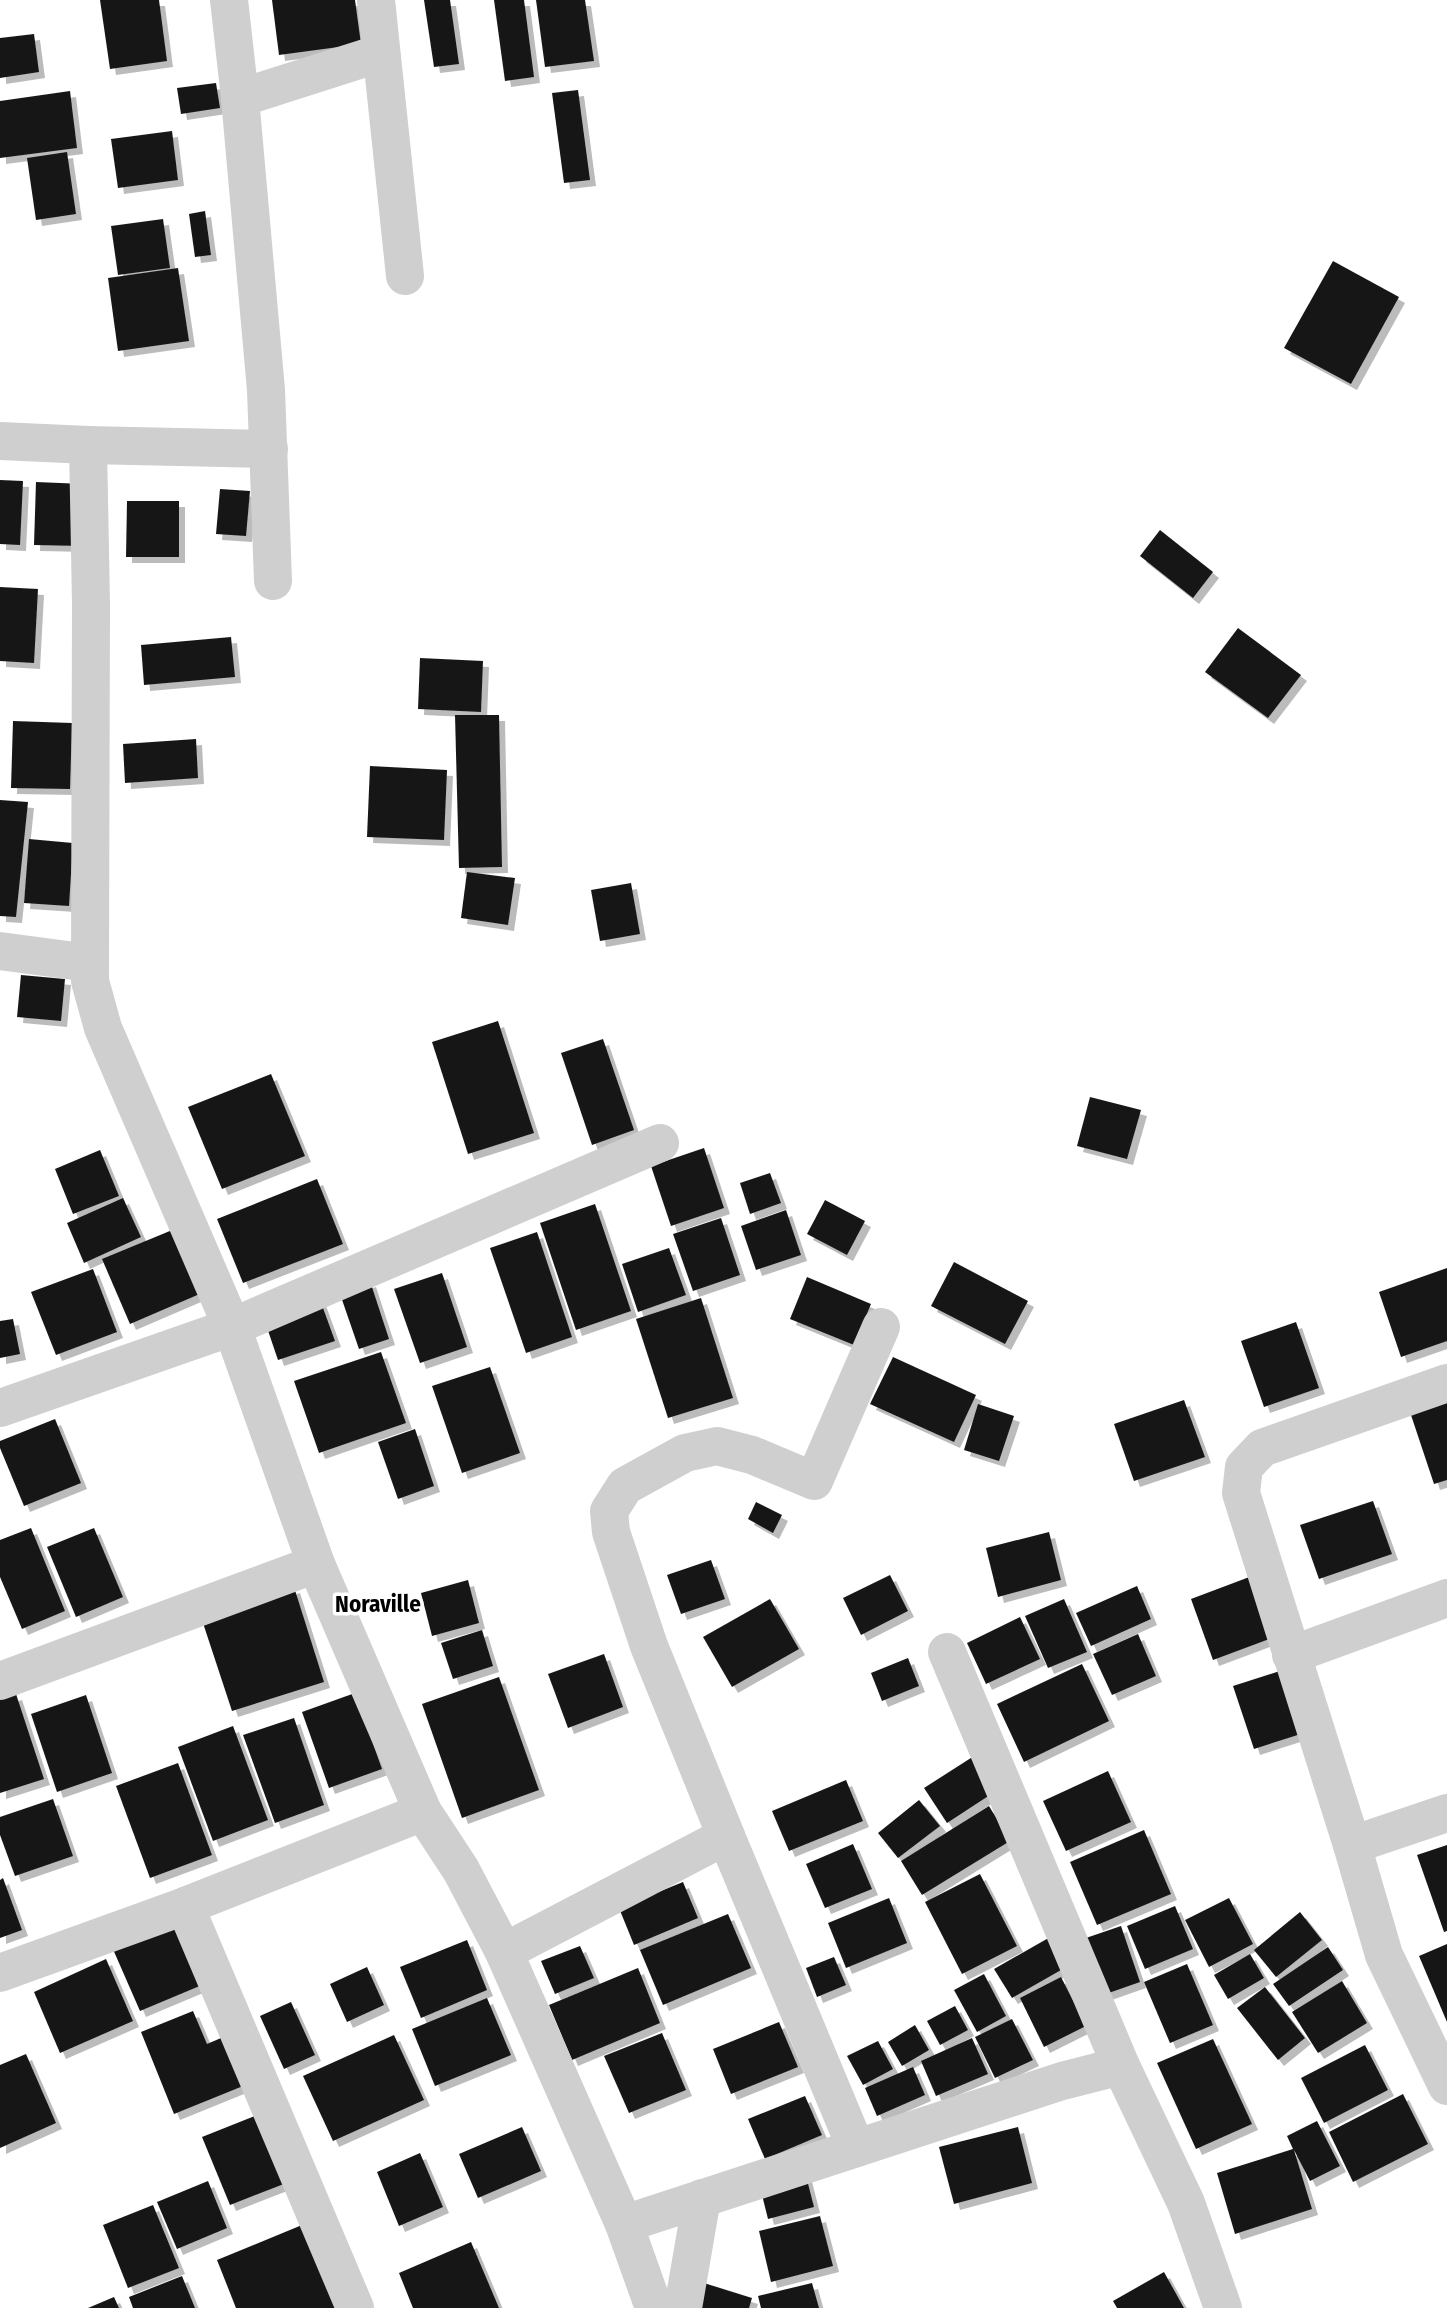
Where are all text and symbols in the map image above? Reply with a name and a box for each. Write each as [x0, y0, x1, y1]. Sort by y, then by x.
district label: Noraville [335, 1590, 421, 1618]

